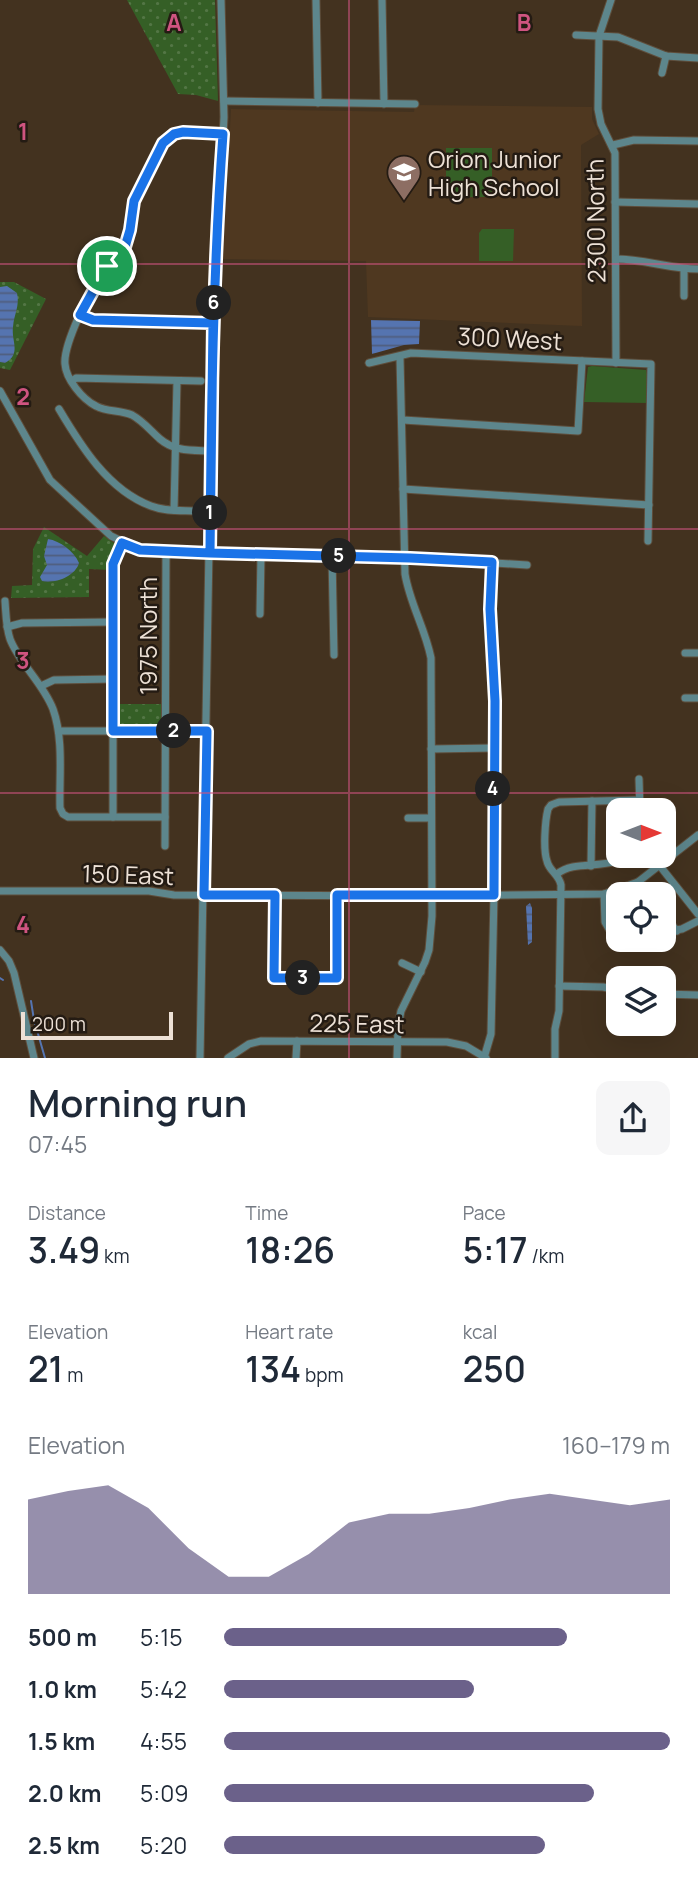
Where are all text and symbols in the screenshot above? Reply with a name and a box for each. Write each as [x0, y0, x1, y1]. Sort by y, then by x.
text: A [166, 6, 182, 38]
text: B [517, 6, 531, 38]
text: 1 [18, 115, 28, 147]
place label: Orion Junior High School [428, 142, 561, 203]
school or university icon: Orion Junior High School [385, 153, 423, 202]
street label: 2300 North [577, 159, 613, 283]
pin [77, 236, 137, 296]
icon: arrive [88, 247, 126, 285]
pin: 6 [196, 286, 232, 320]
text: 6 [208, 289, 219, 315]
street label: 300 West [457, 319, 563, 357]
text: 2 [16, 380, 30, 412]
pin: 1 [192, 496, 228, 530]
text: 1 [205, 499, 214, 525]
pin: 5 [322, 538, 356, 574]
text: 5 [333, 542, 344, 568]
street label: 1975 North [131, 577, 164, 695]
text: 3 [16, 644, 30, 676]
pin: 2 [156, 714, 192, 748]
text: 2 [168, 717, 179, 743]
pin: 4 [476, 772, 510, 806]
text: 4 [487, 775, 498, 801]
north arrow [606, 798, 676, 868]
map controls [606, 798, 676, 1036]
street label: 150 East [82, 856, 174, 892]
button: locate [606, 882, 676, 952]
text: 4 [16, 908, 30, 940]
pin: 3 [286, 960, 320, 996]
text: 3 [297, 964, 308, 990]
button: layers [606, 966, 676, 1036]
street label: 225 East [309, 1006, 405, 1040]
scale bar [21, 1008, 173, 1040]
text: 200 m [32, 1011, 86, 1037]
text: Morning run [28, 1076, 247, 1128]
button: share [596, 1081, 670, 1155]
text: 07:45 [28, 1128, 87, 1160]
text: Distance [28, 1200, 106, 1226]
text: Time [245, 1200, 288, 1226]
text: Pace [463, 1200, 506, 1226]
text: 3.49 [28, 1226, 100, 1274]
text: 18:26 [245, 1226, 335, 1274]
text: 5:17 [463, 1226, 528, 1274]
text: km [100, 1243, 130, 1269]
text: /km [528, 1243, 564, 1269]
text: Elevation [28, 1319, 108, 1345]
text: Heart rate [245, 1319, 333, 1345]
text: kcal [463, 1319, 497, 1345]
text: 21 [28, 1345, 63, 1393]
text: 134 [245, 1345, 301, 1393]
text: 250 [463, 1345, 526, 1393]
text: m [63, 1362, 83, 1388]
text: bpm [301, 1362, 344, 1388]
text: Elevation [28, 1429, 125, 1461]
text: 160–179 m [562, 1429, 670, 1461]
text: 500 m [28, 1621, 97, 1653]
text: 5:15 [140, 1621, 182, 1653]
text: 1.0 km [28, 1673, 97, 1705]
text: 5:42 [140, 1673, 187, 1705]
text: 1.5 km [28, 1725, 95, 1757]
text: 4:55 [140, 1725, 187, 1757]
text: 2.0 km [28, 1777, 101, 1809]
text: 5:09 [140, 1777, 188, 1809]
text: 2.5 km [28, 1829, 100, 1861]
text: 5:20 [140, 1829, 187, 1861]

